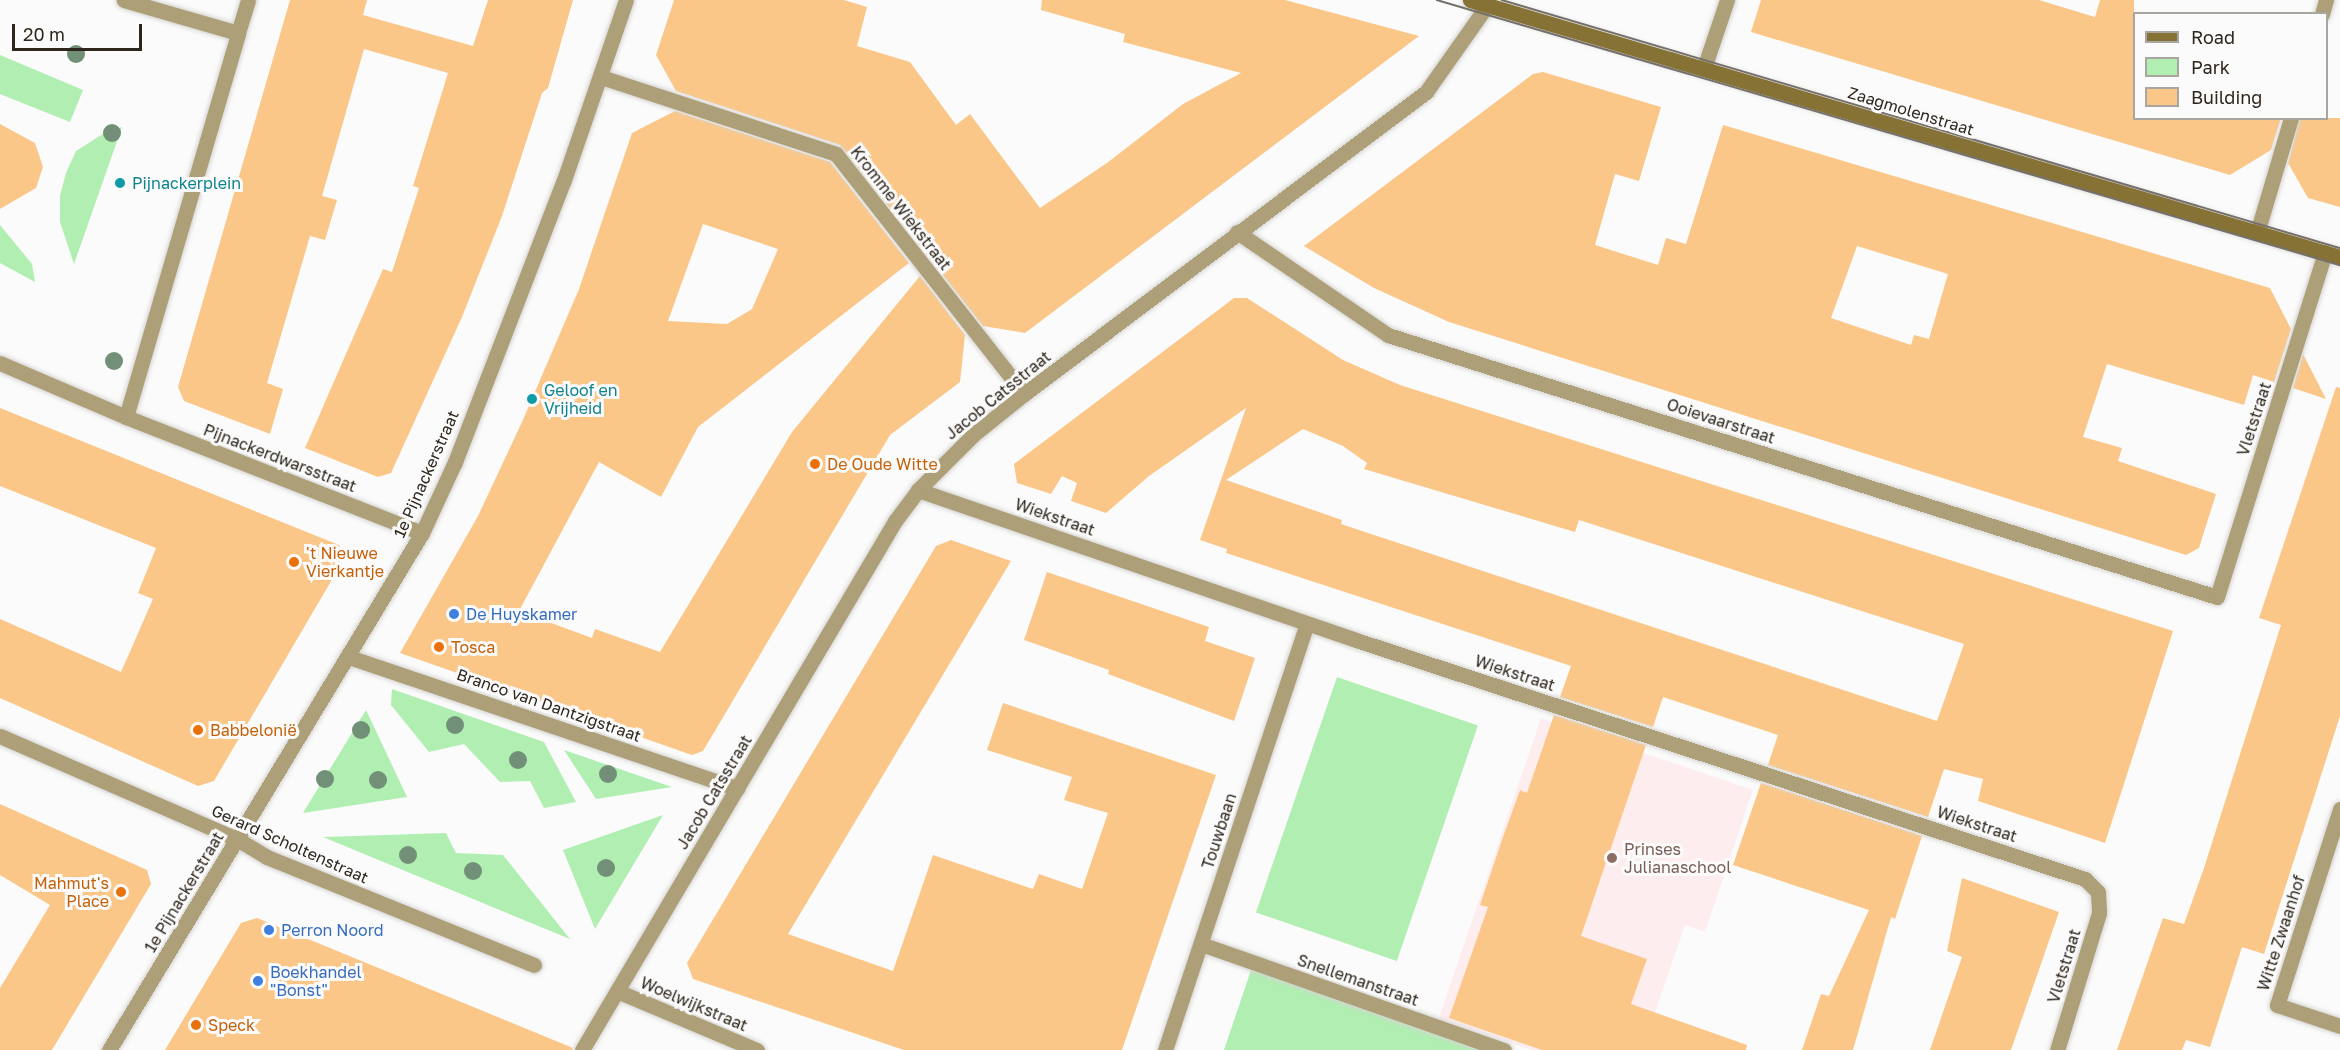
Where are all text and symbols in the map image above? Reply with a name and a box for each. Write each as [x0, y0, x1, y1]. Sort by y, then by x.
scale bar [15, 12, 146, 50]
legend [2133, 12, 2328, 120]
text: 20 m [23, 23, 65, 45]
text: Road [2191, 26, 2235, 48]
text: Park [2191, 56, 2230, 78]
street label: Zaagmolenstraat [1846, 83, 1976, 139]
text: Building [2191, 86, 2262, 108]
street label: Kromme Wiekstraat [847, 142, 955, 274]
place label: Pijnackerplein [132, 173, 241, 193]
marker: Pijnackerplein [113, 176, 127, 190]
street label: Jacob Catsstraat [941, 347, 1055, 443]
place label: Geloof en Vrijheid [544, 380, 618, 418]
street label: Vletstraat [2233, 380, 2275, 458]
marker: Geloof en Vrijheid [525, 392, 539, 406]
street label: Ooievaarstraat [1664, 394, 1778, 448]
street label: 1e Pijnackerstraat [389, 407, 463, 541]
street label: Pijnackerdwarsstraat [201, 420, 359, 496]
place label: De Oude Witte [827, 454, 938, 474]
marker: De Oude Witte [808, 457, 822, 471]
street label: Wiekstraat [1013, 494, 1097, 540]
place label: 't Nieuwe Vierkantje [306, 543, 384, 581]
marker: 't Nieuwe Vierkantje [287, 555, 301, 569]
place label: De Huyskamer [466, 604, 577, 624]
marker: De Huyskamer [447, 607, 461, 621]
place label: Tosca [451, 637, 495, 657]
marker: Tosca [432, 640, 446, 654]
street label: Wiekstraat [1472, 651, 1558, 695]
street label: Branco van Dantzigstraat [454, 664, 644, 746]
place label: Babbelonië [210, 720, 297, 740]
marker: Babbelonië [191, 723, 205, 737]
street label: Jacob Catsstraat [672, 731, 756, 853]
street label: Touwbaan [1198, 791, 1240, 871]
street label: Gerard Scholtenstraat [209, 801, 371, 887]
street label: Wiekstraat [1934, 802, 2020, 846]
street label: 1e Pijnackerstraat [140, 828, 228, 956]
place label: Prinses Julianaschool [1624, 839, 1731, 877]
marker: Prinses Julianaschool [1605, 851, 1619, 865]
place label: Mahmut's Place [34, 873, 109, 911]
street label: Witte Zwaanhof [2253, 873, 2309, 993]
marker: Mahmut's Place [114, 885, 128, 899]
place label: Perron Noord [281, 920, 384, 940]
marker: Perron Noord [262, 923, 276, 937]
street label: Vletstraat [2044, 927, 2084, 1005]
street label: Snellemanstraat [1295, 950, 1421, 1010]
place label: Boekhandel "Bonst" [270, 962, 362, 1000]
street label: Woelwijkstraat [638, 973, 750, 1035]
marker: Boekhandel "Bonst" [251, 974, 265, 988]
place label: Speck [208, 1015, 255, 1035]
marker: Speck [189, 1018, 203, 1032]

